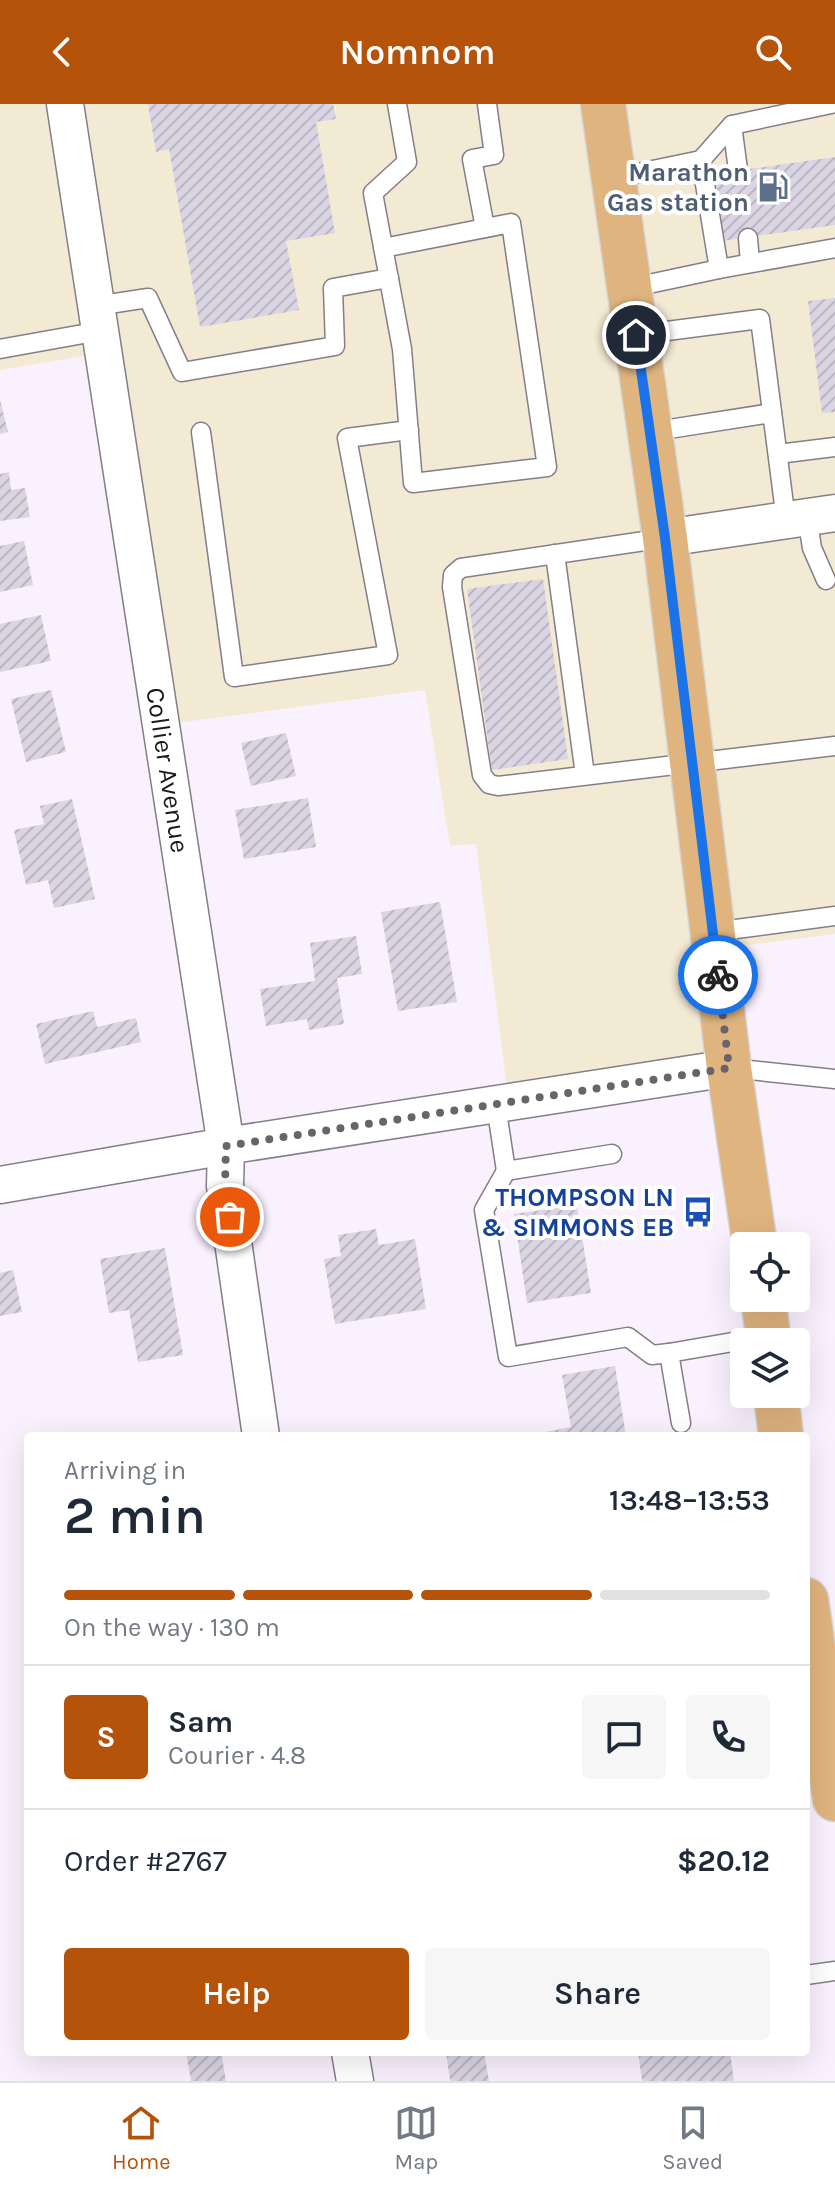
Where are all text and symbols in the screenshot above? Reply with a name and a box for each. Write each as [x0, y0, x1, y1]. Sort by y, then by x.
icon: back [40, 30, 84, 74]
icon: search [751, 30, 795, 74]
text: Nomnom [339, 31, 496, 73]
place label: Marathon Gas station [607, 157, 749, 218]
fuel station icon: Marathon Gas station [756, 170, 790, 204]
pin [602, 301, 670, 369]
icon: home [614, 313, 658, 357]
street label: Collier Avenue [140, 685, 196, 855]
courier [678, 935, 758, 1015]
icon: bike [696, 953, 740, 997]
place label: THOMPSON LN & SIMMONS EB [481, 1182, 674, 1243]
pin [196, 1183, 264, 1251]
icon: bag [208, 1195, 252, 1239]
bus stop icon: THOMPSON LN & SIMMONS EB [681, 1195, 715, 1229]
map controls [730, 1232, 810, 1408]
button: locate [730, 1232, 810, 1312]
button: layers [730, 1328, 810, 1408]
text: Arriving in [64, 1455, 186, 1486]
text: 13:48–13:53 [609, 1482, 770, 1518]
text: 2 min [64, 1485, 206, 1546]
text: On the way · 130 m [64, 1612, 280, 1643]
button: chat [582, 1695, 666, 1779]
button: phone [686, 1695, 770, 1779]
text: Sam [168, 1704, 233, 1740]
text: S [96, 1719, 116, 1755]
text: Courier · 4.8 [168, 1740, 306, 1771]
text: Order #2767 [64, 1843, 227, 1879]
text: $20.12 [677, 1843, 770, 1879]
button: Help [64, 1948, 409, 2040]
button: Share [425, 1948, 770, 2040]
tab: Home [112, 2101, 171, 2175]
tab: Map [394, 2101, 438, 2175]
tab: Saved [662, 2101, 723, 2175]

